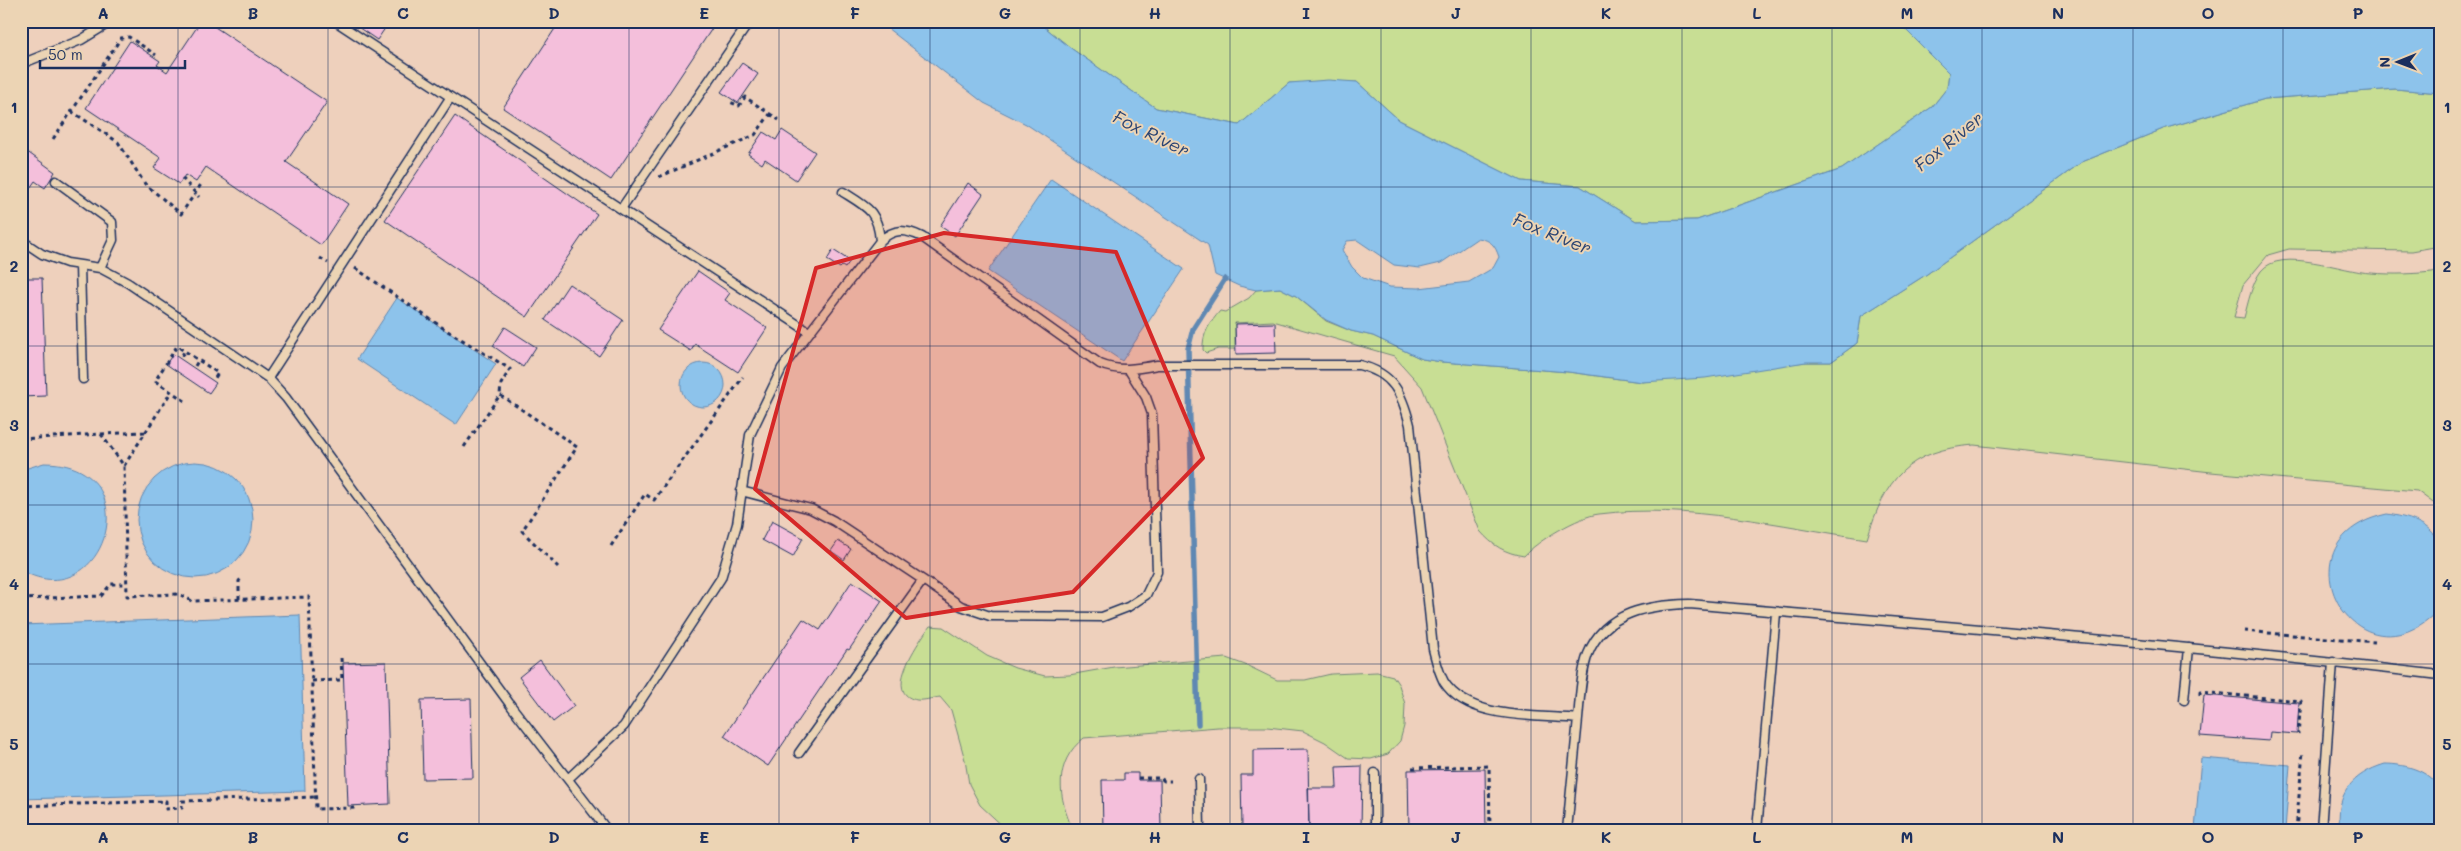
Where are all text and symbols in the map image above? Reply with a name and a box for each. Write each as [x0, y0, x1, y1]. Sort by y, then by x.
text: A [97, 2, 109, 23]
text: B [248, 2, 258, 23]
text: C [397, 2, 409, 23]
text: D [548, 2, 560, 23]
text: E [699, 2, 709, 23]
text: F [850, 2, 860, 23]
text: G [999, 2, 1011, 23]
text: H [1149, 2, 1161, 23]
text: I [1302, 2, 1310, 23]
text: J [1451, 2, 1461, 23]
text: K [1601, 2, 1611, 23]
text: L [1752, 2, 1762, 23]
text: M [1901, 2, 1913, 23]
text: N [2052, 2, 2064, 23]
text: O [2202, 2, 2215, 23]
text: P [2353, 2, 2364, 23]
scale bar [40, 38, 185, 70]
north arrow [2374, 38, 2424, 88]
text: 50 m [48, 44, 83, 64]
text: N [2375, 57, 2394, 68]
text: 1 [10, 96, 18, 117]
text: 1 [2443, 96, 2451, 117]
water label: Fox River [1109, 104, 1194, 162]
water label: Fox River [1909, 106, 1988, 176]
water label: Fox River [1510, 207, 1595, 260]
text: 2 [10, 255, 19, 276]
text: 2 [2443, 255, 2452, 276]
text: 3 [9, 414, 19, 435]
text: 3 [2442, 414, 2452, 435]
text: 4 [9, 573, 19, 594]
text: 4 [2442, 573, 2452, 594]
text: 5 [9, 733, 19, 754]
text: 5 [2442, 733, 2452, 754]
text: A [97, 826, 109, 847]
text: B [248, 826, 258, 847]
text: C [397, 826, 409, 847]
text: D [548, 826, 560, 847]
text: E [699, 826, 709, 847]
text: F [850, 826, 860, 847]
text: G [999, 826, 1011, 847]
text: H [1149, 826, 1161, 847]
text: I [1302, 826, 1310, 847]
text: J [1451, 826, 1461, 847]
text: K [1601, 826, 1611, 847]
text: L [1752, 826, 1762, 847]
text: M [1901, 826, 1913, 847]
text: N [2052, 826, 2064, 847]
text: O [2202, 826, 2215, 847]
text: P [2353, 826, 2364, 847]

